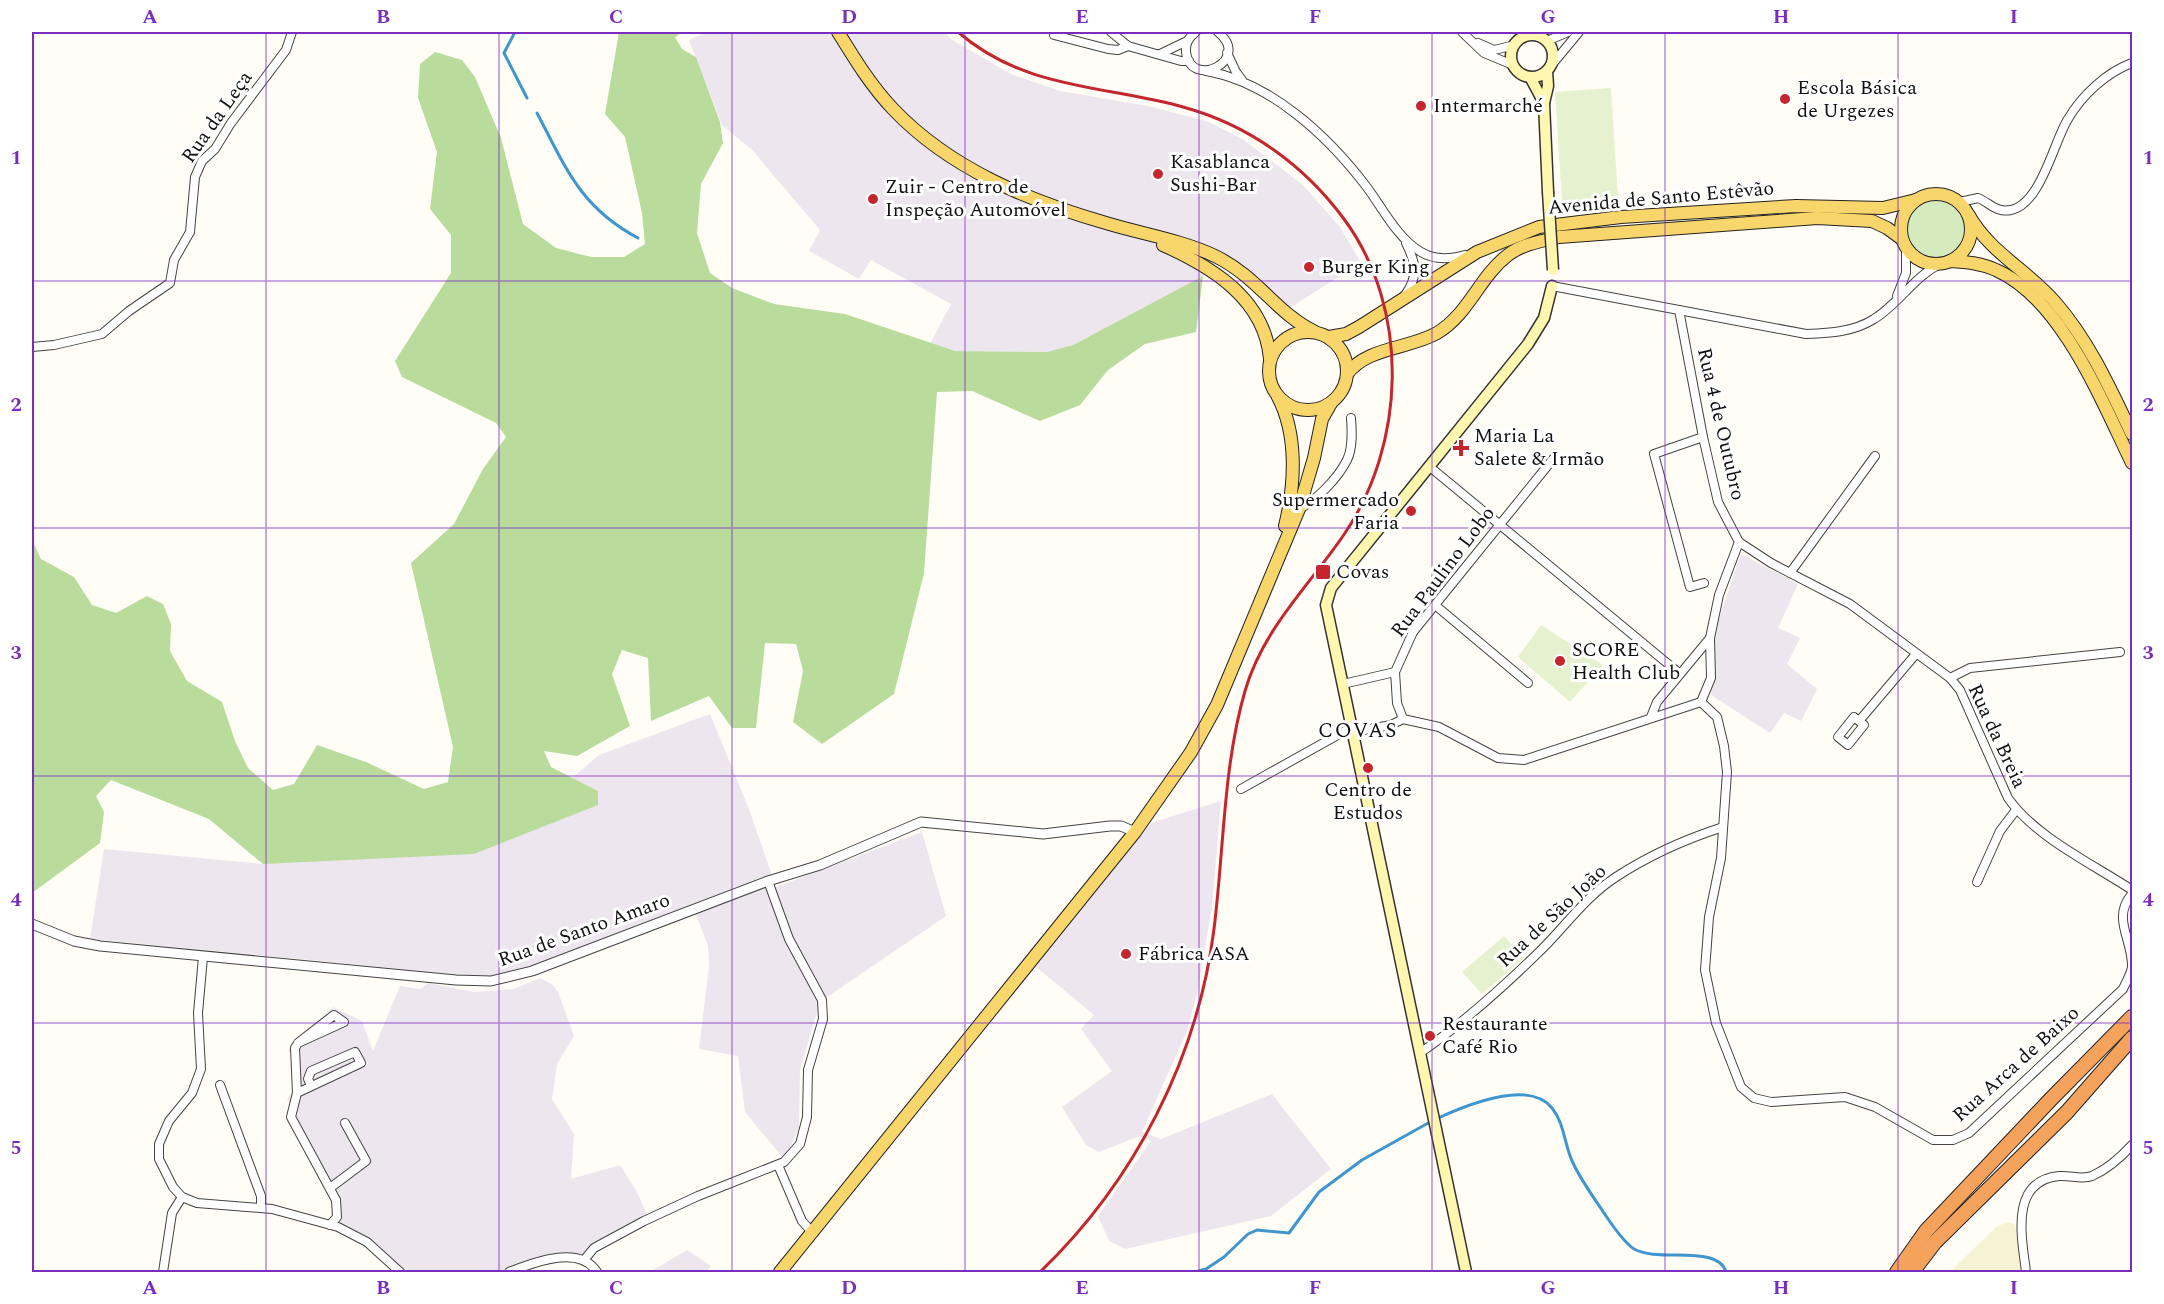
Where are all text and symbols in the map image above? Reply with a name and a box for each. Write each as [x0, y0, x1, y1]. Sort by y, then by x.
text: A [142, 2, 158, 32]
text: B [376, 2, 390, 32]
text: C [609, 2, 623, 32]
text: D [841, 2, 857, 32]
text: E [1075, 2, 1089, 32]
text: F [1309, 2, 1321, 32]
text: G [1540, 2, 1556, 32]
text: H [1773, 2, 1789, 32]
text: I [2010, 2, 2018, 32]
street label: Rua da Leça [174, 64, 260, 169]
place label: Escola Básica de Urgezes [1797, 73, 1917, 126]
place label: Intermarché [1433, 91, 1543, 121]
marker: Escola Básica de Urgezes [1778, 92, 1792, 106]
marker: Intermarché [1414, 99, 1428, 113]
text: 1 [10, 143, 22, 173]
text: 1 [2142, 143, 2154, 173]
place label: Kasablanca Sushi-Bar [1170, 147, 1270, 200]
marker: Kasablanca Sushi-Bar [1151, 167, 1165, 181]
place label: Zuir - Centro de Inspeção Automóvel [885, 172, 1066, 225]
street label: Avenida de Santo Estêvão [1547, 173, 1775, 223]
marker: Zuir - Centro de Inspeção Automóvel [866, 192, 880, 206]
place label: Burger King [1321, 252, 1430, 282]
marker: Burger King [1302, 260, 1316, 274]
street label: Rua 4 de Outubro [1689, 345, 1753, 503]
text: 2 [10, 390, 22, 420]
text: 2 [2142, 390, 2154, 420]
place label: Maria La Salete & Irmão [1474, 421, 1604, 474]
marker: Maria La Salete & Irmão [1452, 439, 1470, 457]
place label: Supermercado Faria [1272, 485, 1399, 538]
street label: Rua Paulino Lobo [1384, 500, 1502, 644]
marker: Supermercado Faria [1404, 504, 1418, 518]
place label: Covas [1336, 557, 1389, 587]
marker: Covas [1314, 563, 1332, 581]
place label: SCORE Health Club [1572, 635, 1680, 688]
text: 3 [10, 638, 22, 668]
text: 3 [2142, 638, 2154, 668]
marker: SCORE Health Club [1553, 654, 1567, 668]
street label: Rua da Breia [1960, 679, 2034, 793]
district label: COVAS [1318, 715, 1398, 747]
marker: Centro de Estudos [1361, 761, 1375, 775]
place label: Centro de Estudos [1324, 775, 1412, 828]
street label: Rua de São João [1490, 857, 1614, 975]
text: 4 [10, 885, 22, 915]
street label: Rua de Santo Amaro [494, 885, 674, 975]
text: 4 [2142, 885, 2154, 915]
place label: Fábrica ASA [1138, 939, 1250, 969]
marker: Fábrica ASA [1119, 947, 1133, 961]
street label: Rua Arca de Baixo [1946, 999, 2086, 1129]
place label: Restaurante Café Rio [1442, 1009, 1548, 1062]
marker: Restaurante Café Rio [1423, 1029, 1437, 1043]
text: 5 [10, 1133, 22, 1163]
text: 5 [2142, 1133, 2154, 1163]
text: A [142, 1273, 158, 1303]
text: B [376, 1273, 390, 1303]
text: C [609, 1273, 623, 1303]
text: D [841, 1273, 857, 1303]
text: E [1075, 1273, 1089, 1303]
text: F [1309, 1273, 1321, 1303]
text: G [1540, 1273, 1556, 1303]
text: H [1773, 1273, 1789, 1303]
text: I [2010, 1273, 2018, 1303]

